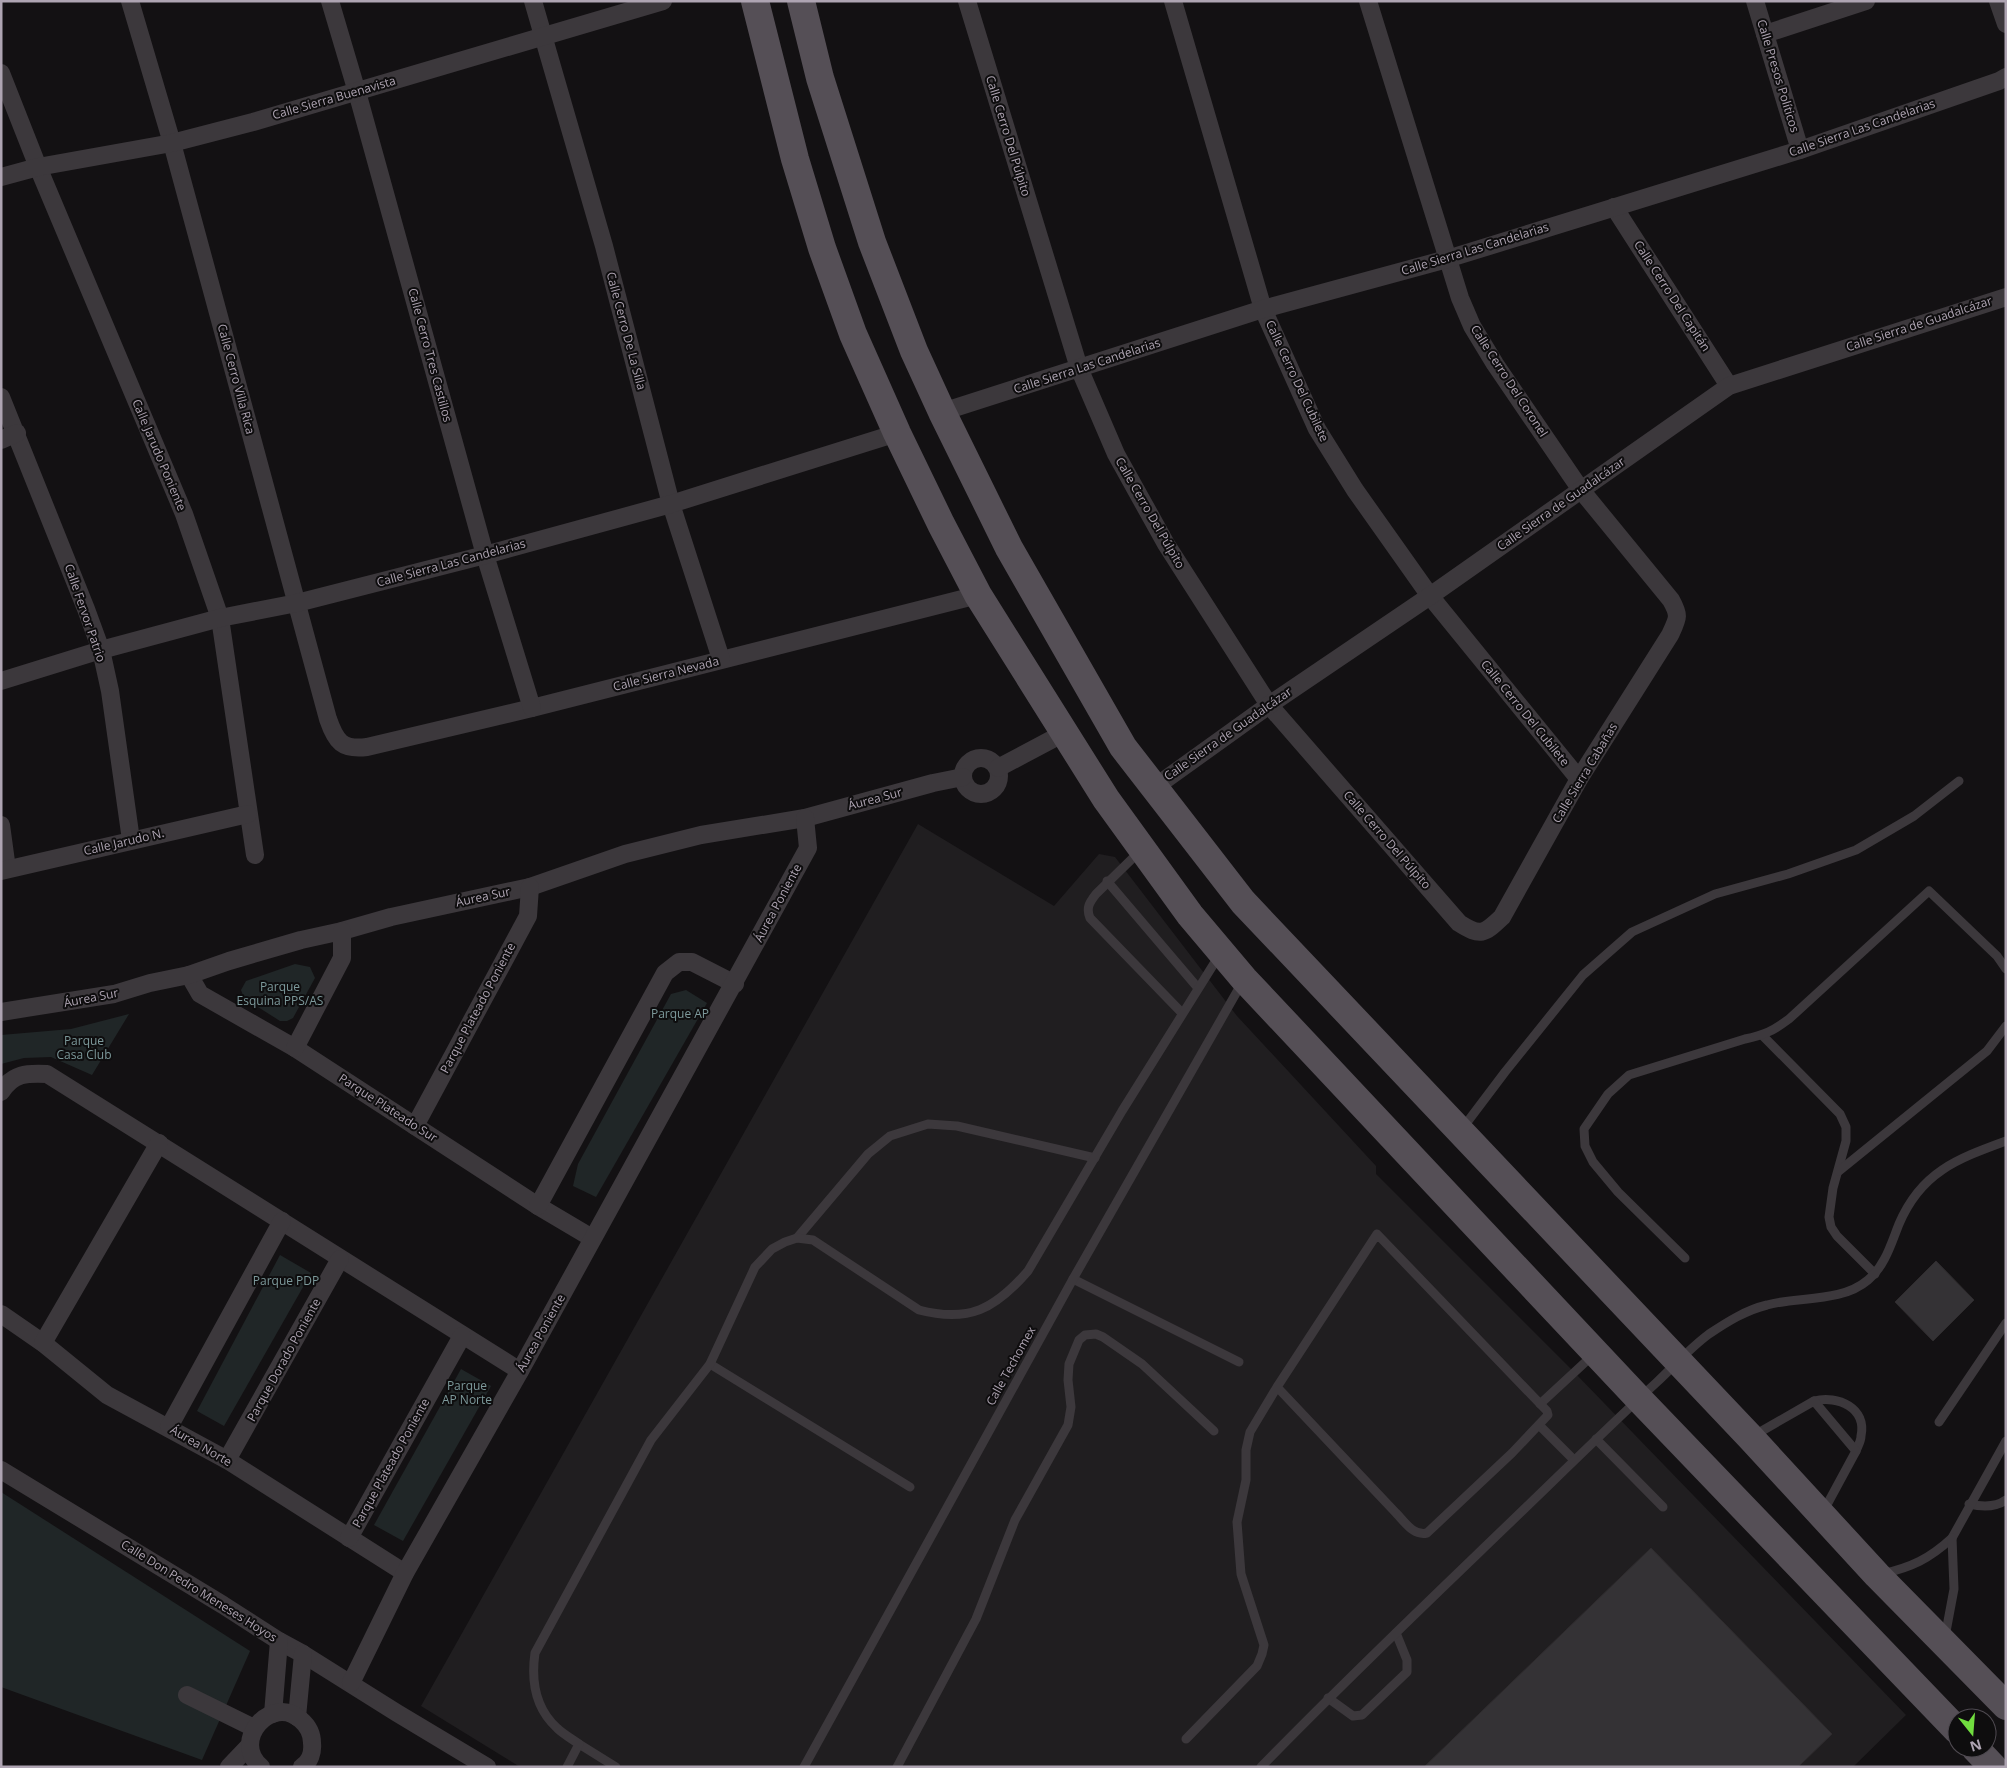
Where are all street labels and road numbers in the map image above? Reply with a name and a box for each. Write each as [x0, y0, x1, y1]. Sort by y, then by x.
street label: Calle Presos Políticos [1753, 17, 1804, 135]
street label: Calle Sierra Buenavista [270, 72, 398, 123]
street label: Calle Cerro Del Púlpito [982, 73, 1035, 198]
street label: Calle Sierra Las Candelarias [1786, 94, 1937, 161]
street label: Calle Sierra Las Candelarias [1399, 218, 1551, 279]
street label: Calle Cerro Del Capitán [1630, 237, 1715, 354]
street label: Calle Cerro De La Silla [603, 270, 650, 392]
street label: Calle Cerro Tres Castillos [404, 286, 457, 424]
street label: Calle Sierra de Guadalcázar [1844, 292, 1994, 355]
street label: Calle Cerro Del Cubilete [1262, 317, 1333, 445]
street label: Calle Cerro Del Coronel [1467, 321, 1552, 440]
street label: Calle Cerro Villa Rica [214, 322, 259, 436]
street label: Calle Sierra Las Candelarias [1011, 334, 1163, 397]
street label: Calle Jarudo Poniente [128, 396, 191, 514]
street label: Calle Sierra de Guadalcázar [1493, 453, 1628, 554]
street label: Calle Cerro Del Púlpito [1112, 454, 1189, 571]
street label: Calle Sierra Las Candelarias [375, 534, 527, 591]
street label: Calle Fervor Patrio [61, 562, 110, 664]
street label: Calle Sierra Nevada [611, 652, 721, 695]
street label: Calle Cerro Del Cubilete [1477, 656, 1574, 770]
street label: Calle Sierra de Guadalcázar [1160, 683, 1295, 784]
street label: Calle Sierra Cabañas [1548, 719, 1621, 826]
street label: Áurea Sur [846, 783, 904, 814]
street label: Calle Cerro Del Púlpito [1340, 787, 1435, 893]
street label: Calle Jarudo N. [82, 824, 166, 859]
street label: Áurea Poniente [750, 860, 805, 945]
street label: Áurea Sur [454, 882, 512, 911]
street label: Parque Plateado Poniente [436, 939, 519, 1076]
street label: Áurea Sur [62, 984, 120, 1011]
street label: Parque Plateado Sur [336, 1069, 441, 1146]
street label: Áurea Poniente [512, 1291, 569, 1375]
street label: Parque Dorado Poniente [243, 1295, 325, 1424]
street label: Calle Techomex [982, 1323, 1040, 1408]
street label: Parque Plateado Poniente [348, 1395, 433, 1531]
street label: Áurea Norte [167, 1421, 235, 1470]
street label: Calle Don Pedro Meneses Hoyos [118, 1535, 281, 1646]

